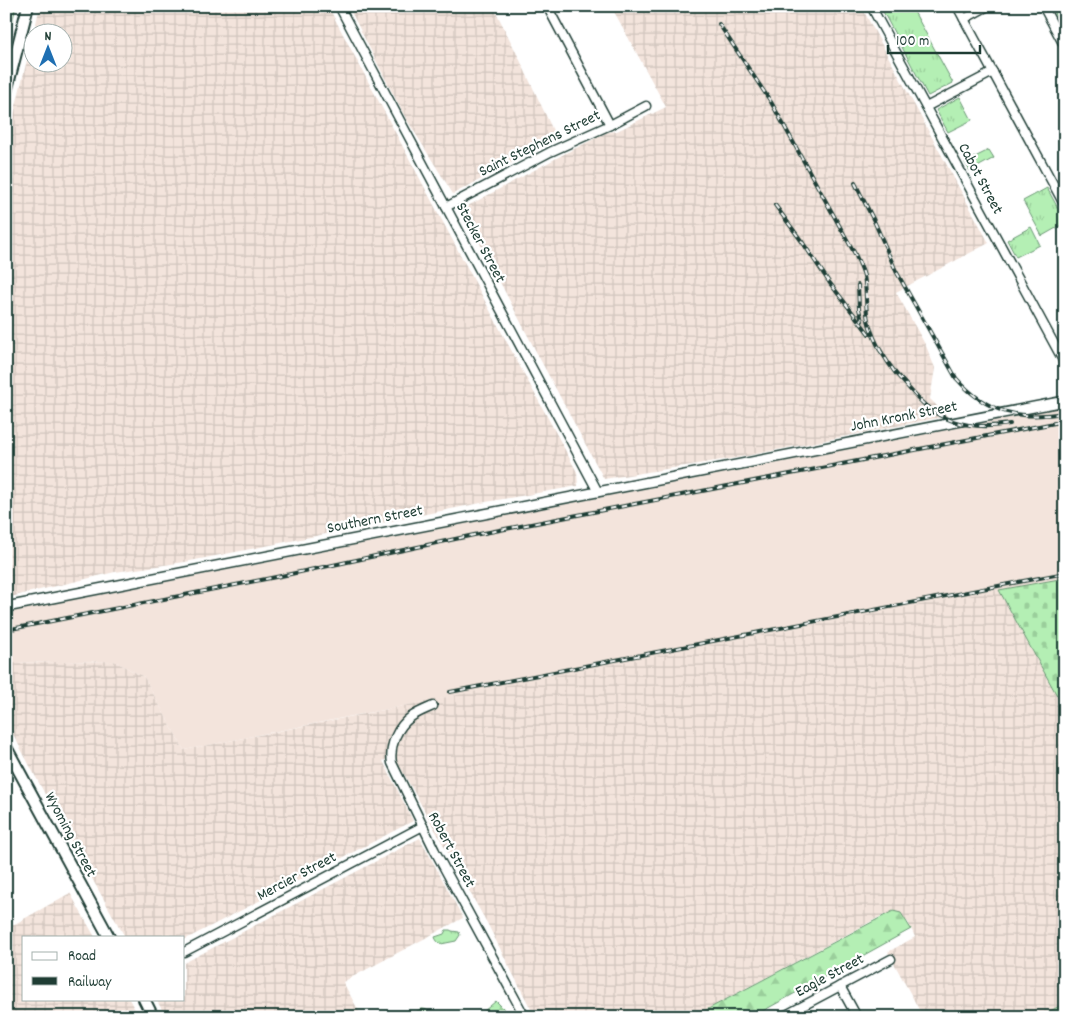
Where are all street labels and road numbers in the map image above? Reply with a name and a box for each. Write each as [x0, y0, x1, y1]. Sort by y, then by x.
street label: Saint Stephens Street [475, 105, 605, 183]
street label: Cabot Street [952, 139, 1008, 219]
street label: Stecker Street [449, 199, 511, 288]
street label: John Kronk Street [849, 395, 959, 439]
street label: Southern Street [325, 499, 425, 541]
street label: Wyoming Street [38, 788, 102, 882]
street label: Robert Street [421, 808, 481, 892]
street label: Mercier Street [253, 846, 341, 908]
street label: Eagle Street [791, 948, 869, 1004]

